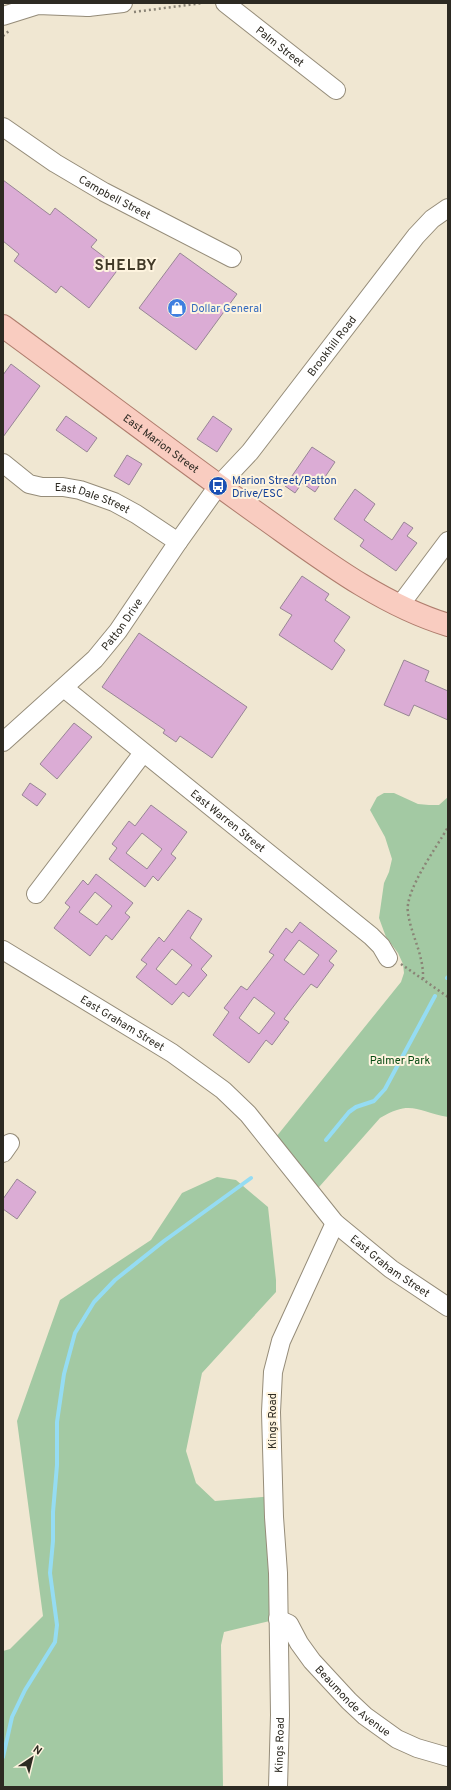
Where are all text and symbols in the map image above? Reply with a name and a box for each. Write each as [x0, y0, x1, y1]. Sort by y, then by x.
street label: Palm Street [252, 24, 306, 70]
street label: Campbell Street [76, 173, 153, 223]
district label: SHELBY [94, 257, 158, 276]
shop icon: Dollar General [166, 297, 188, 319]
place label: Dollar General [191, 302, 262, 316]
street label: Brookhill Road [305, 313, 360, 379]
street label: East Marion Street [120, 411, 201, 477]
place label: Marion Street/Patton Drive/ESC [232, 474, 337, 501]
bus stop icon: Marion Street/Patton Drive/ESC [207, 475, 229, 497]
street label: East Dale Street [55, 481, 132, 517]
street label: Patton Drive [99, 596, 146, 654]
street label: East Warren Street [187, 787, 268, 856]
street label: East Graham Street [77, 993, 167, 1055]
park label: Palmer Park [370, 1054, 430, 1068]
street label: East Graham Street [347, 1232, 432, 1301]
street label: Kings Road [266, 1393, 280, 1449]
street label: Beaumonde Avenue [312, 1663, 393, 1740]
street label: Kings Road [272, 1717, 288, 1773]
north arrow [12, 1738, 52, 1778]
text: N [30, 1743, 44, 1759]

